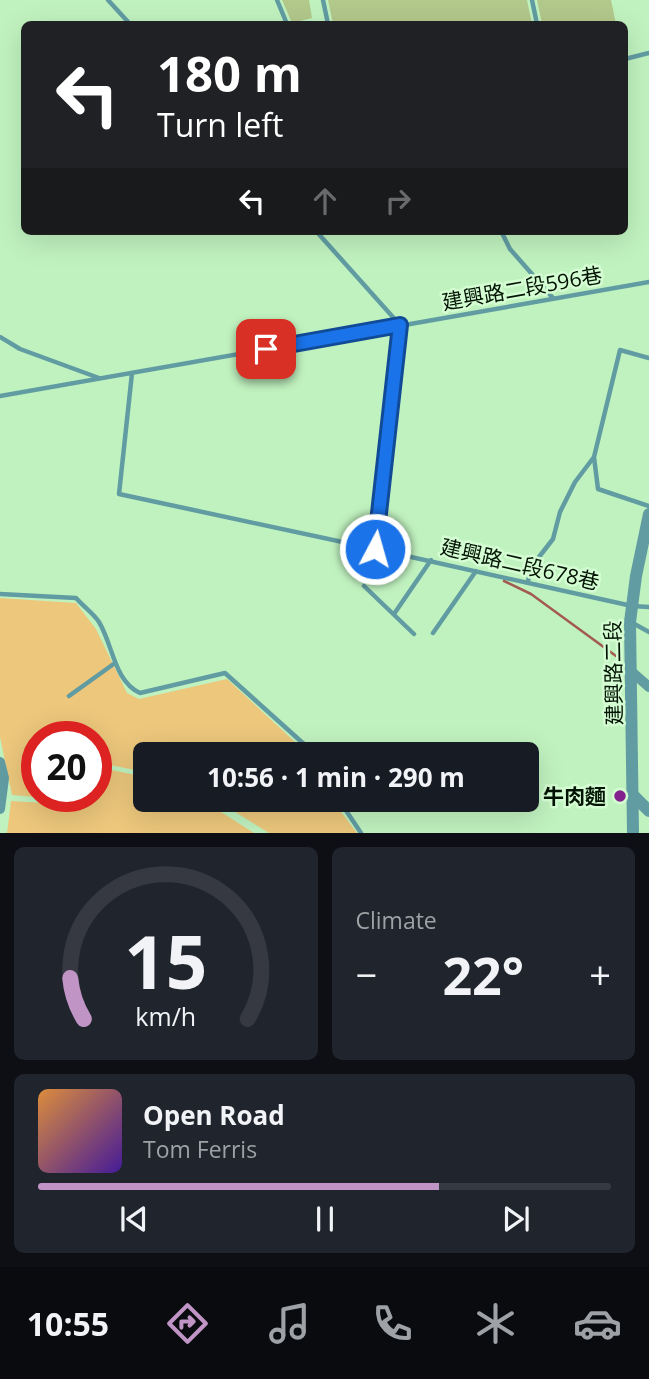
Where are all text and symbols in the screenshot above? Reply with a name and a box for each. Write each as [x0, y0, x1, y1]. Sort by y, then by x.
text: 180 m [157, 40, 302, 106]
icon: left [42, 49, 133, 140]
text: Turn left [157, 103, 283, 146]
icon: left [233, 182, 271, 220]
icon: ahead [306, 182, 344, 220]
icon: right [379, 182, 417, 220]
street label: 建興路二段596巷 [440, 260, 604, 316]
pin [236, 319, 296, 379]
icon: arrive [247, 330, 285, 368]
position arrow [338, 512, 412, 586]
street label: 建興路二段678巷 [438, 532, 602, 596]
street label: 建興路二段 [598, 620, 628, 726]
speed limit sign: 20 [21, 721, 112, 812]
text: 10:56 · 1 min · 290 m [207, 759, 465, 795]
place label: 牛肉麵 [543, 782, 606, 810]
marker: 牛肉麵 [612, 788, 628, 804]
text: Climate [356, 904, 437, 936]
text: 15 [124, 912, 207, 1011]
text: 22° [442, 939, 524, 1010]
text: − [356, 948, 377, 1000]
text: + [589, 948, 611, 1000]
text: km/h [135, 999, 196, 1033]
text: Open Road [143, 1097, 285, 1133]
text: Tom Ferris [143, 1133, 257, 1165]
icon: previous [115, 1200, 153, 1238]
icon: pause [306, 1200, 344, 1238]
icon: next [497, 1200, 535, 1238]
icon: directions [163, 1299, 212, 1348]
icon: music [265, 1299, 314, 1348]
icon: phone [368, 1299, 417, 1348]
icon: climate [471, 1299, 520, 1348]
icon: car [573, 1299, 622, 1348]
text: 10:55 [27, 1302, 109, 1345]

